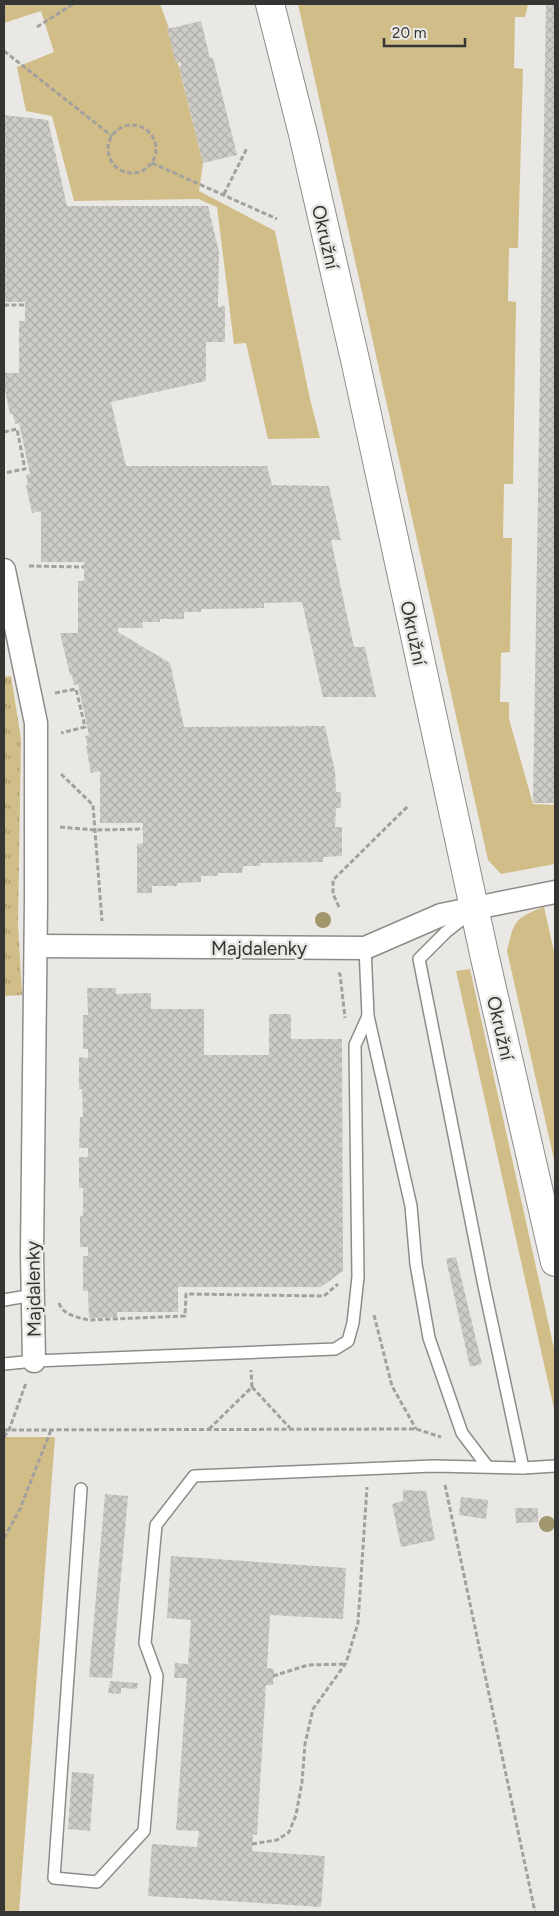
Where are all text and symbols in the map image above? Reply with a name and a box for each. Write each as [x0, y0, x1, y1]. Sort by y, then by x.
scale bar [384, 15, 465, 47]
text: 20 m [392, 24, 426, 42]
street label: Okružní [307, 203, 344, 273]
street label: Okružní [395, 599, 432, 669]
street label: Majdalenky [211, 937, 307, 960]
street label: Okružní [482, 994, 519, 1064]
street label: Majdalenky [21, 1241, 46, 1337]

